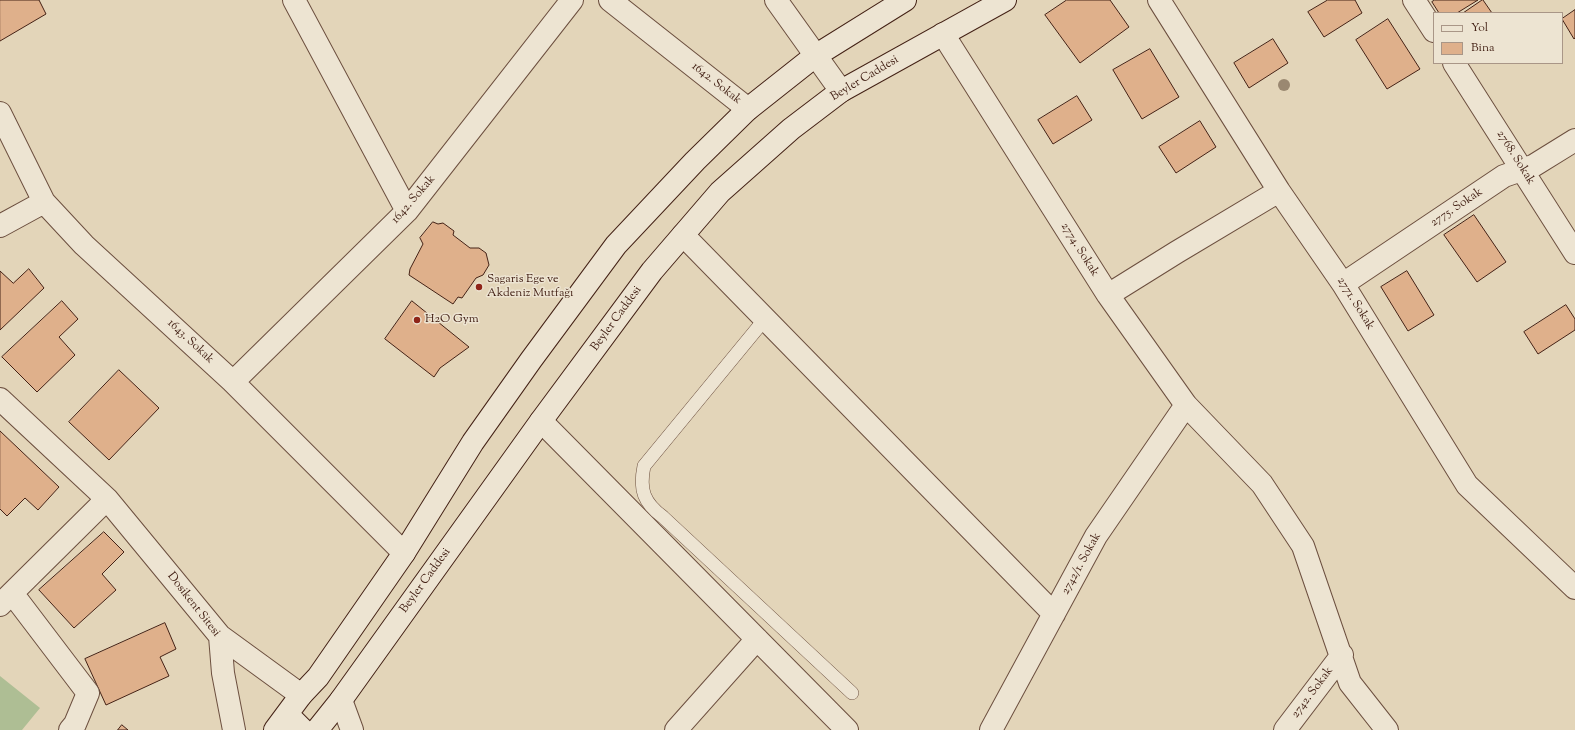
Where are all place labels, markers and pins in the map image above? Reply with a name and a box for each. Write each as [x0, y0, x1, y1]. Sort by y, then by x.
place label: Sagaris Ege ve Akdeniz Mutfağı [487, 273, 574, 301]
marker: Sagaris Ege ve Akdeniz Mutfağı [474, 282, 484, 292]
place label: H2O Gym [425, 313, 479, 327]
marker: H2O Gym [412, 315, 422, 325]

